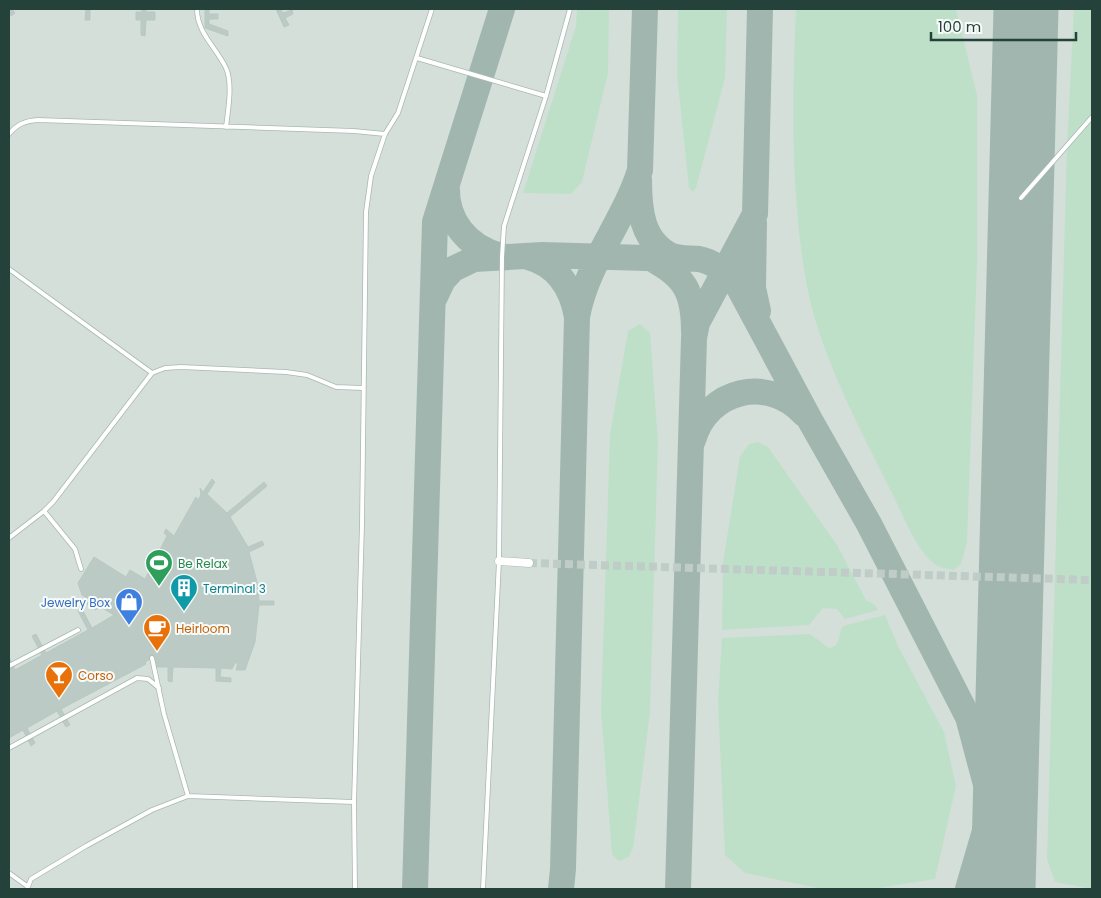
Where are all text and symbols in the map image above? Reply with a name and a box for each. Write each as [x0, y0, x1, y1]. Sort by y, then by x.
scale bar [931, 10, 1076, 42]
text: 100 m [938, 16, 981, 37]
sports icon: Be Relax [144, 548, 174, 587]
place label: Be Relax [178, 555, 228, 572]
building icon: Terminal 3 [169, 573, 199, 612]
place label: Terminal 3 [203, 580, 266, 597]
shop icon: Jewelry Box [114, 587, 144, 626]
place label: Jewelry Box [41, 594, 110, 611]
cafe icon: Heirloom [142, 613, 172, 652]
place label: Heirloom [176, 620, 230, 637]
bar icon: Corso [44, 660, 74, 699]
place label: Corso [78, 667, 114, 684]

